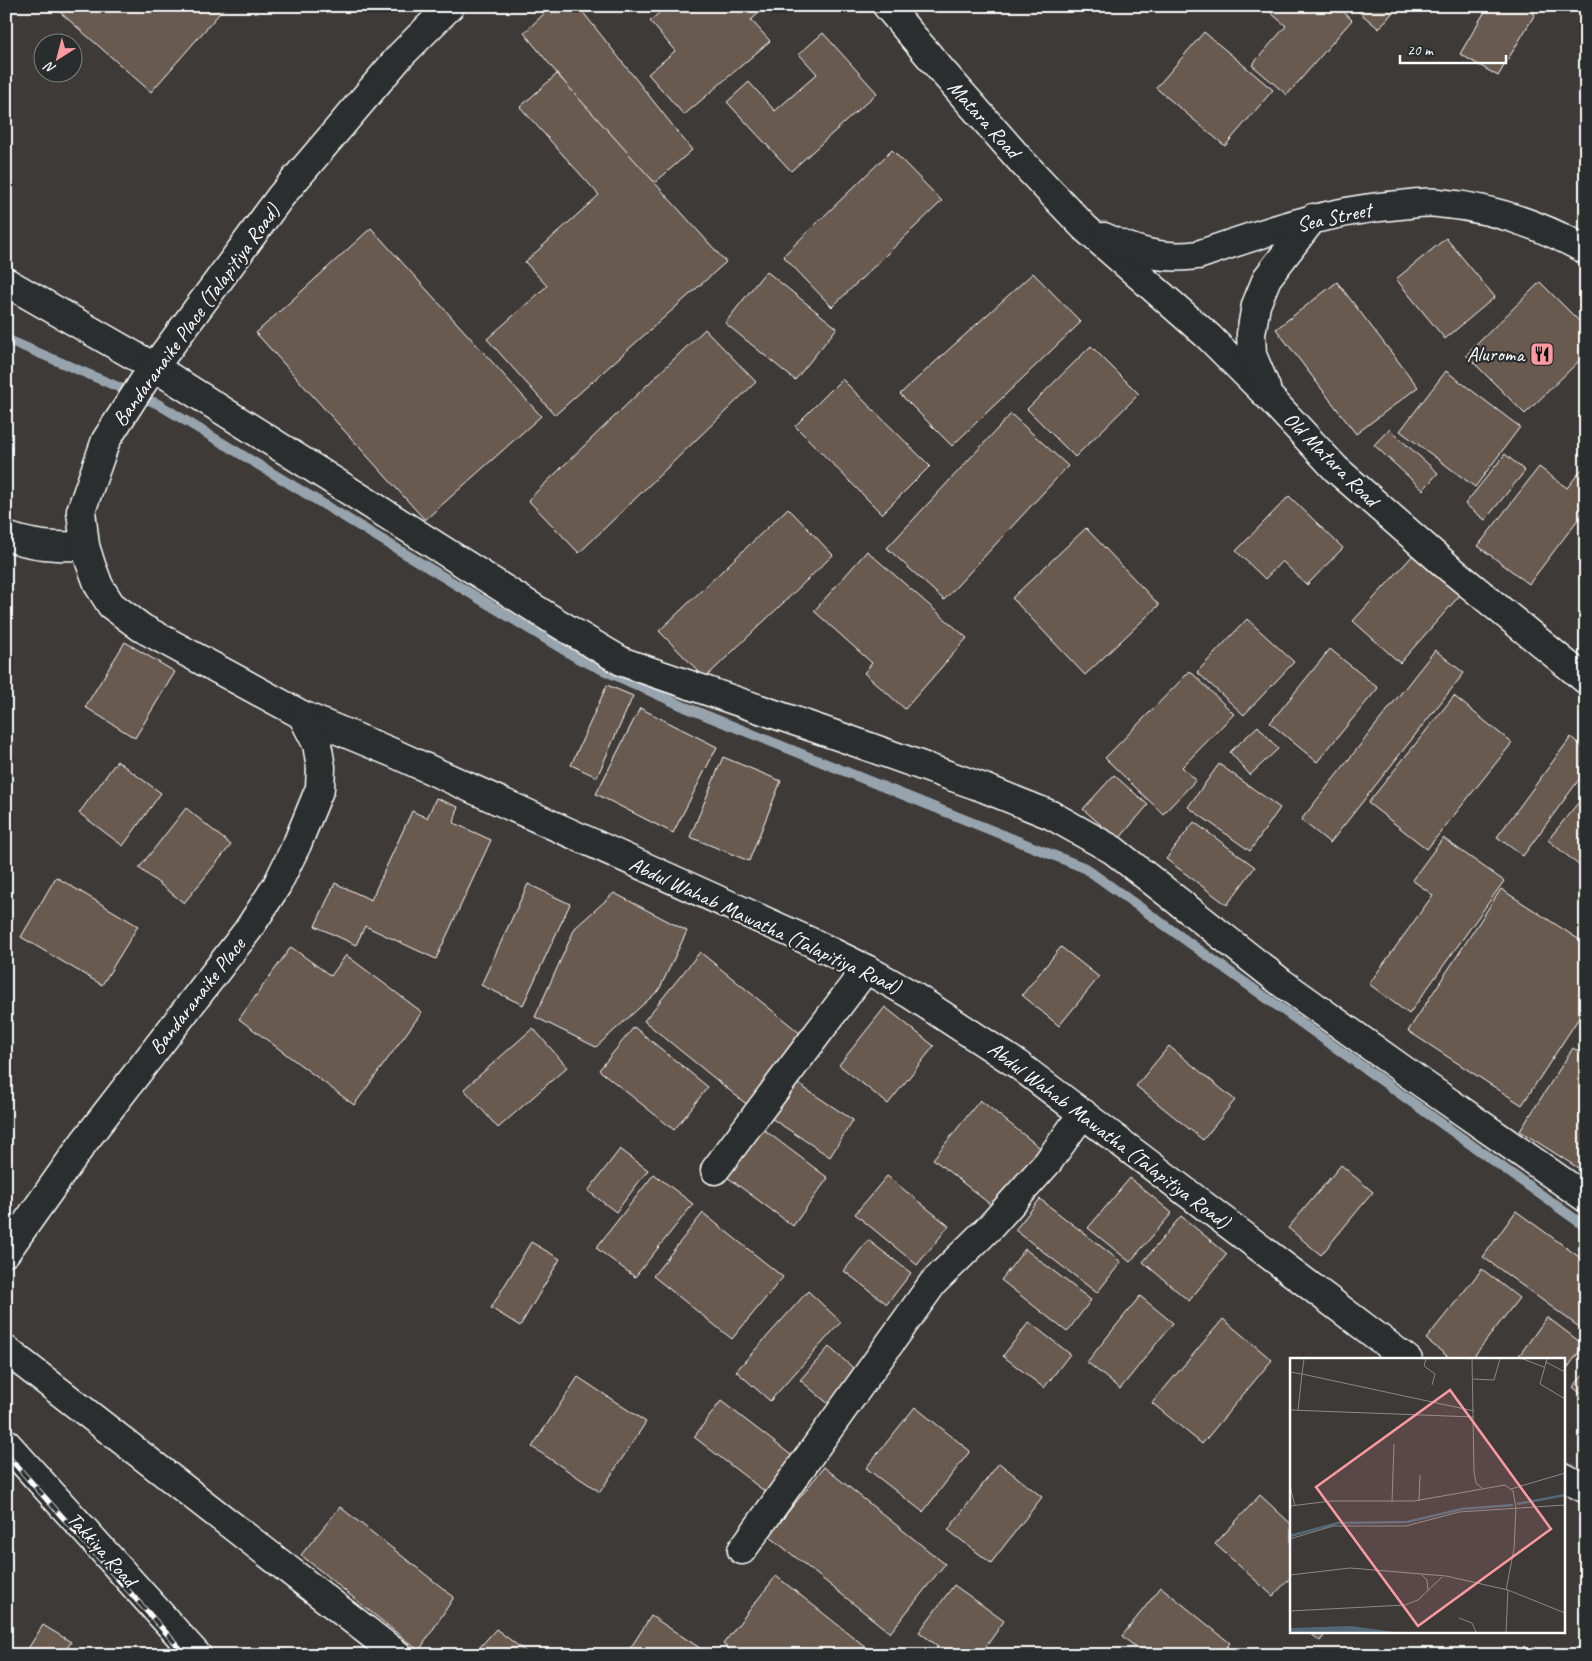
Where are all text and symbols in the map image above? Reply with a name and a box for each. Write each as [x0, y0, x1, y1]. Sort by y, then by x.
north arrow [32, 32, 82, 82]
scale bar [1400, 32, 1506, 64]
text: 20 m [1407, 41, 1434, 60]
text: N [40, 57, 59, 78]
street label: Matara Road [942, 75, 1028, 165]
street label: Sea Street [1294, 196, 1377, 238]
street label: Bandaranaike Place (Talapitiya Road) [107, 198, 286, 431]
place label: Aluroma [1467, 341, 1526, 367]
restaurant icon: Aluroma [1529, 341, 1555, 367]
street label: Old Matara Road [1278, 406, 1387, 515]
street label: Abdul Wahab Mawatha (Talapitiya Road) [625, 851, 906, 1000]
street label: Bandaranaike Place [143, 931, 251, 1060]
street label: Abdul Wahab Mawatha (Talapitiya Road) [983, 1035, 1236, 1235]
inset map [1290, 1358, 1564, 1634]
street label: Takkiya Road [62, 1506, 145, 1595]

